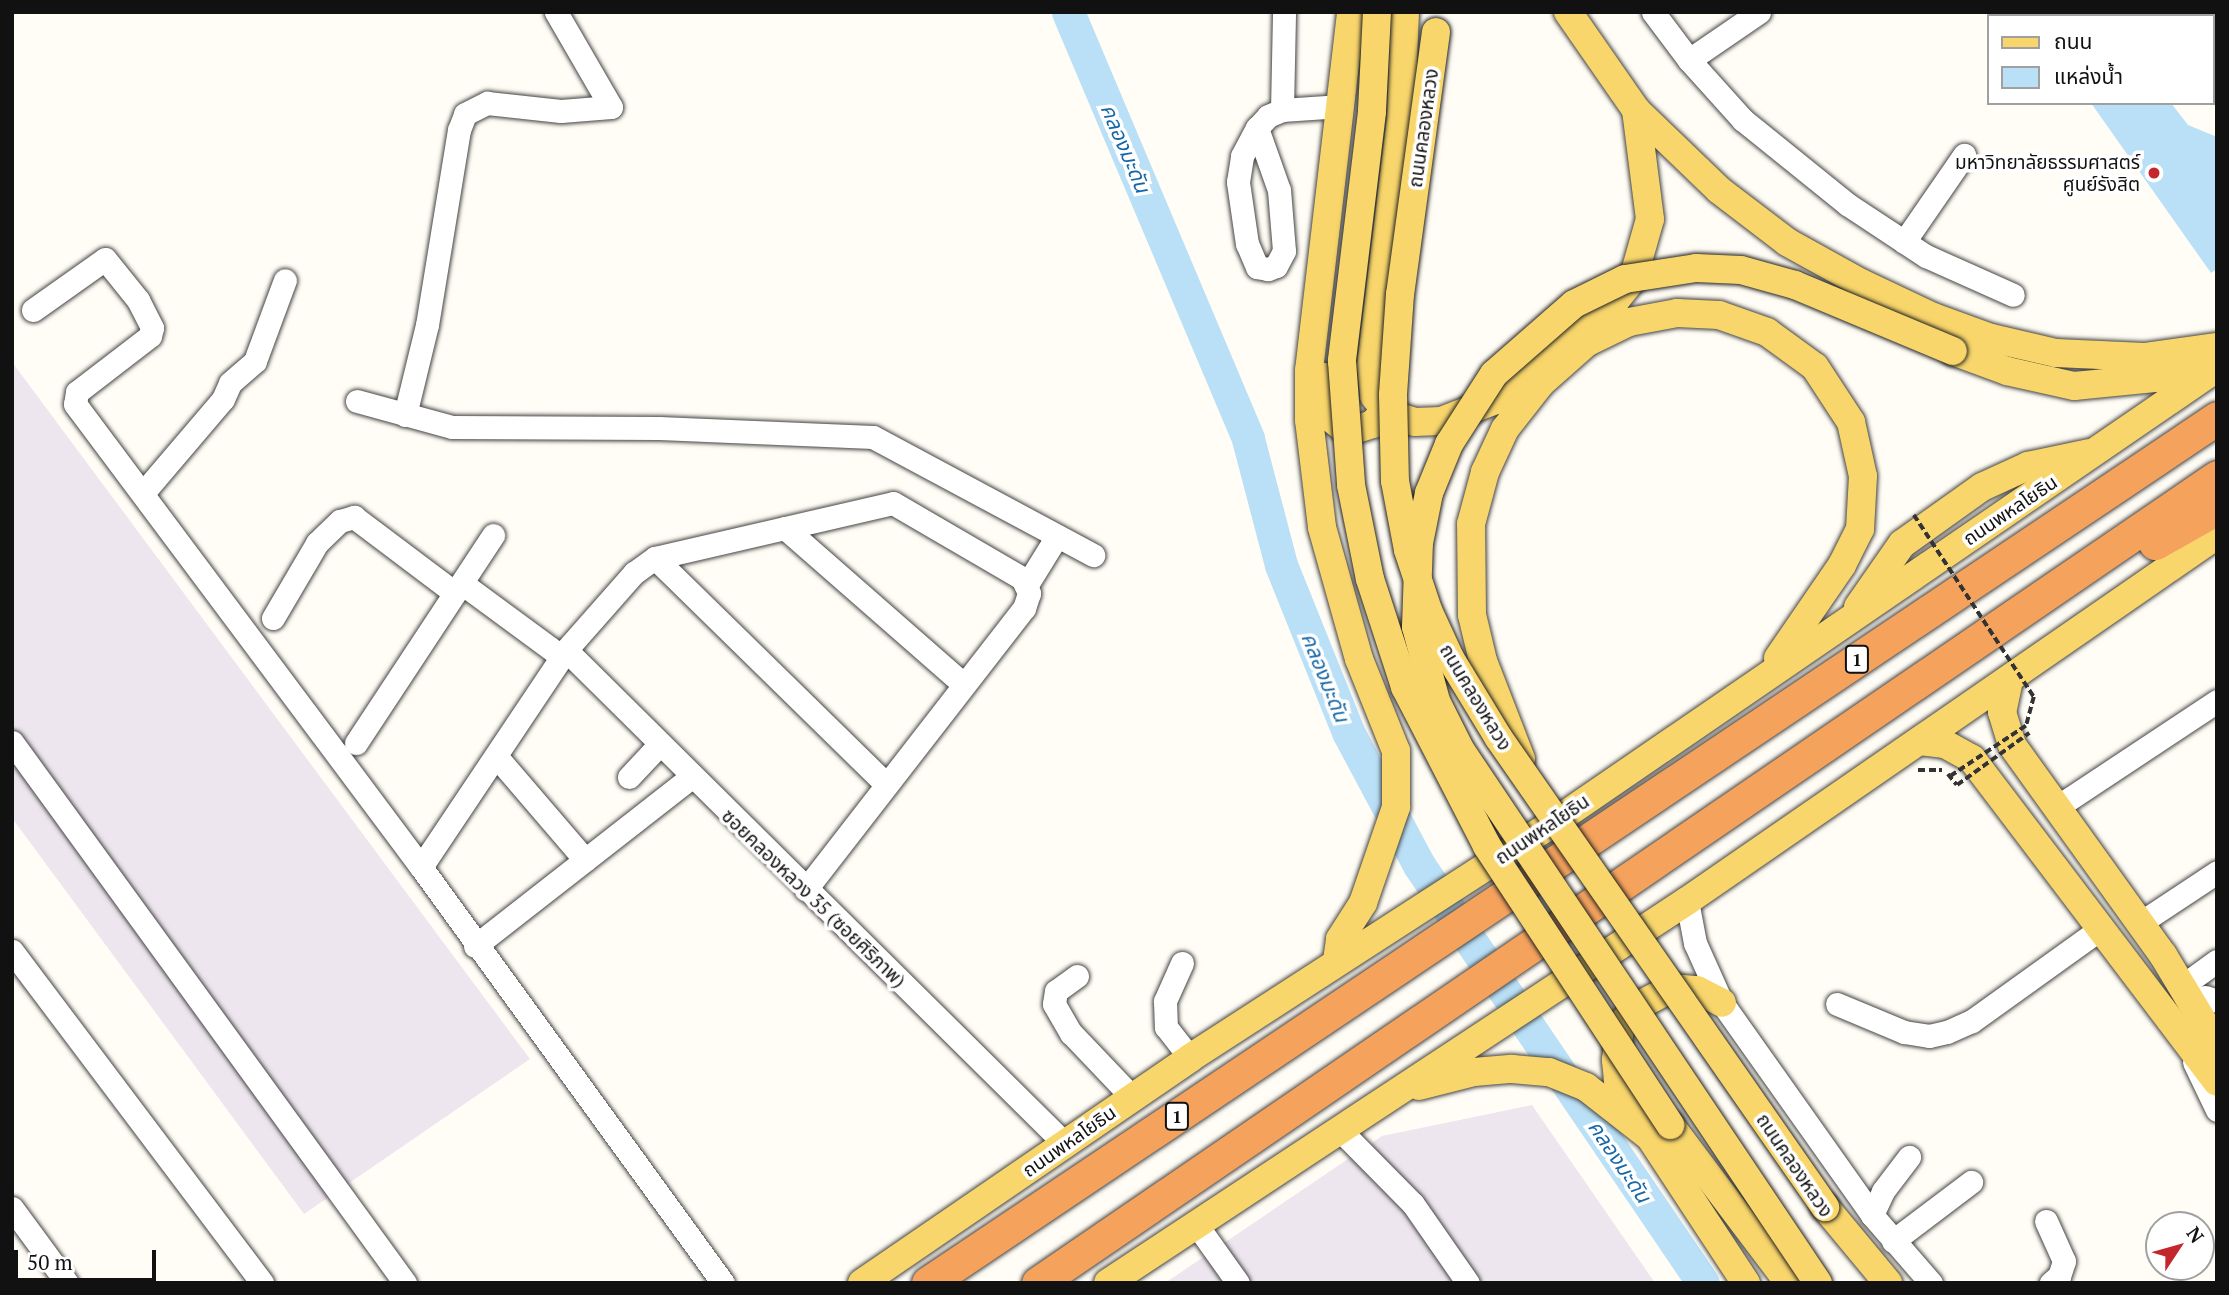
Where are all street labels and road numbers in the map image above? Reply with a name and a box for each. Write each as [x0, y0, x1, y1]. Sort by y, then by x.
street label: ถนนคลองหลวง [1403, 67, 1443, 189]
street label: ถนนพหลโยธิน [1959, 470, 2061, 550]
street label: ถนนคลองหลวง [1435, 640, 1517, 754]
road number: 1 [1845, 644, 1869, 674]
street label: ถนนพหลโยธิน [1491, 789, 1593, 869]
street label: ซอยคลองหลวง 35 (ซอยศิริภาพ) [717, 804, 911, 992]
street label: ถนนพหลโยธิน [1018, 1101, 1120, 1181]
road number: 1 [1165, 1101, 1189, 1130]
street label: ถนนคลองหลวง [1752, 1109, 1838, 1221]

